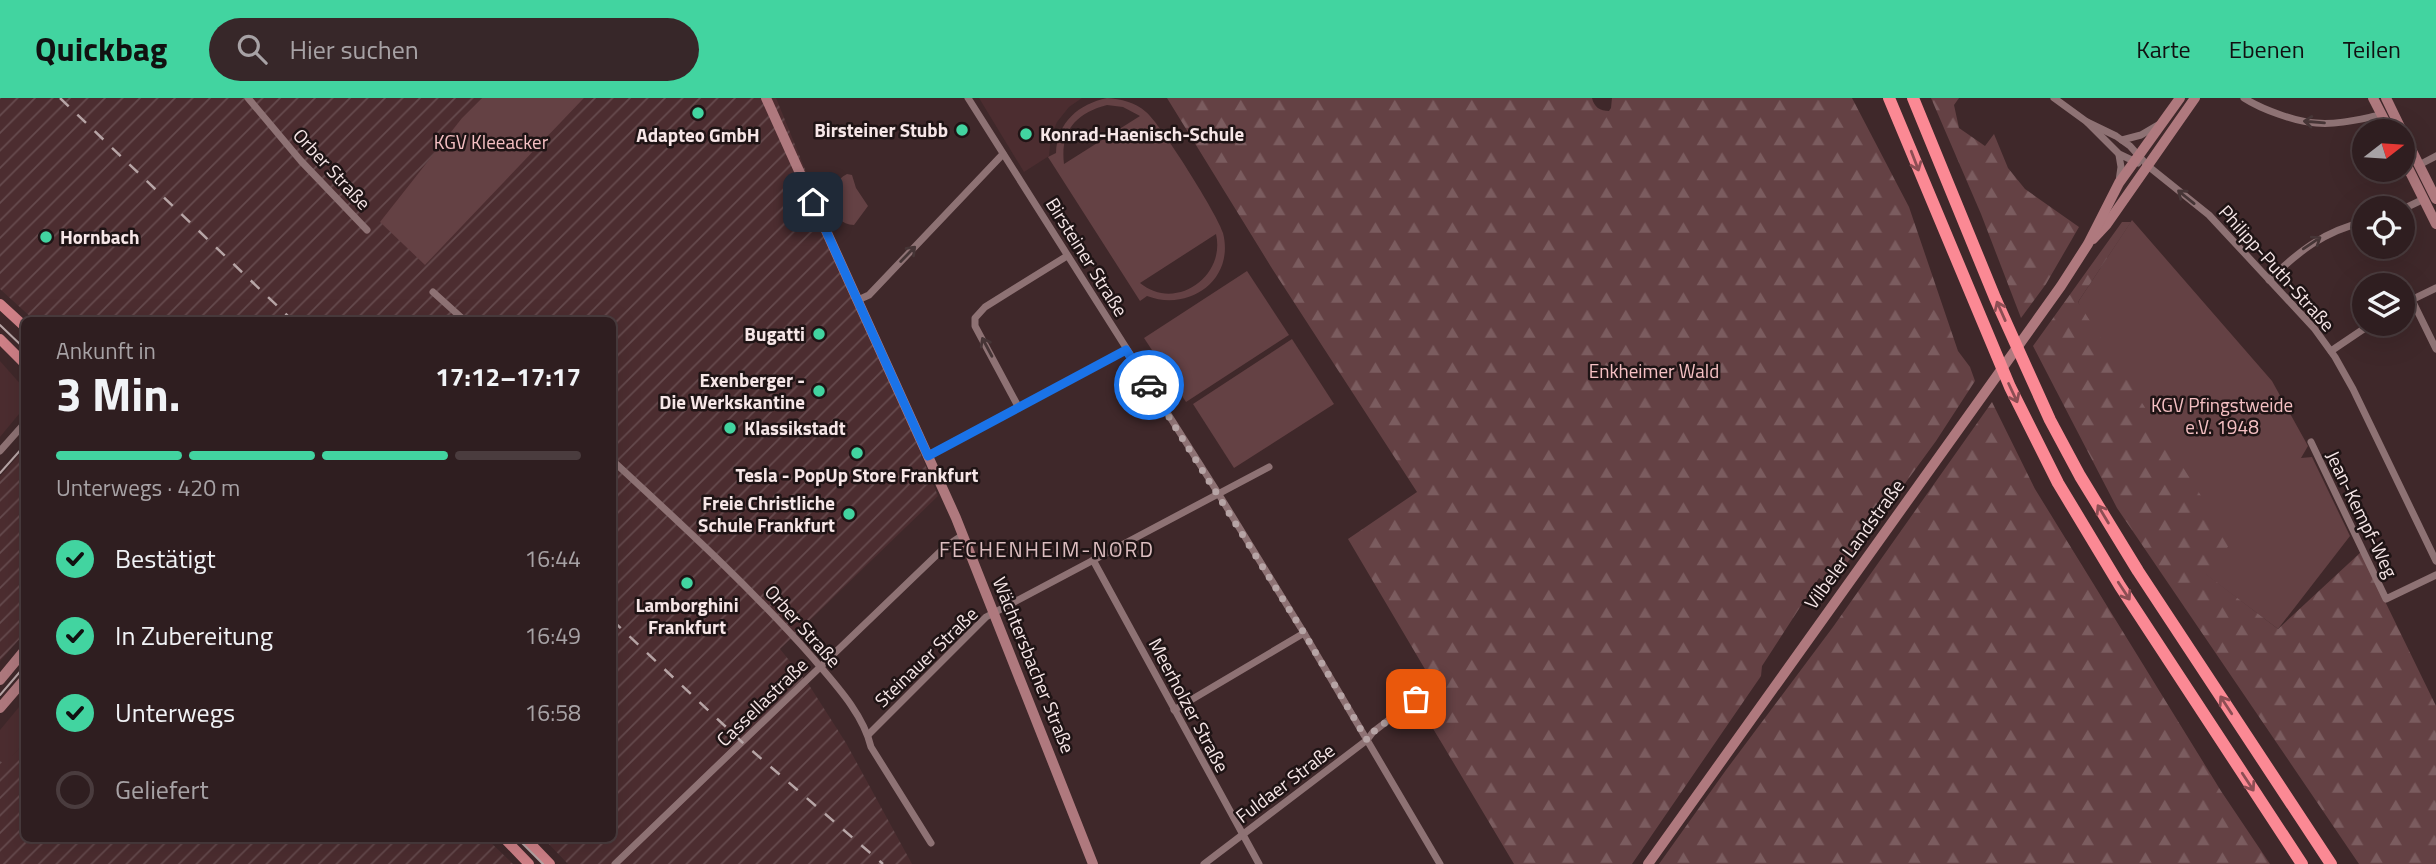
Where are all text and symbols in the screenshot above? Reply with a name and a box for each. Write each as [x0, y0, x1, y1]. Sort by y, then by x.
search box [209, 18, 699, 81]
text: Quickbag [35, 24, 167, 74]
icon: search [233, 30, 271, 68]
text: Hier suchen [289, 30, 419, 69]
text: Karte [2136, 31, 2191, 67]
text: Ebenen [2229, 31, 2305, 67]
text: Teilen [2343, 31, 2401, 67]
marker: Adapteo GmbH [690, 105, 706, 121]
place label: Birsteiner Stubb [814, 115, 948, 144]
one-way arrow [2303, 115, 2326, 128]
place label: Konrad-Haenisch-Schule [1040, 119, 1245, 148]
north arrow [2352, 119, 2415, 182]
map controls [2352, 119, 2415, 336]
place label: Adapteo GmbH [636, 120, 760, 149]
street label: Orber Straße [287, 121, 378, 216]
marker: Birsteiner Stubb [954, 122, 970, 138]
marker: Konrad-Haenisch-Schule [1018, 126, 1034, 142]
park label: KGV Kleeacker [434, 127, 549, 156]
one-way arrow [1910, 149, 1923, 171]
pin [783, 172, 843, 232]
icon: home [794, 183, 832, 221]
one-way arrow [2178, 189, 2196, 205]
street label: Birsteiner Straße [1039, 192, 1136, 322]
button: locate [2352, 196, 2415, 259]
street label: Philipp-Puth-Straße [2212, 198, 2342, 338]
place label: Hornbach [60, 222, 139, 251]
marker: Hornbach [38, 229, 54, 245]
one-way arrow [2302, 235, 2321, 250]
one-way arrow [900, 246, 917, 263]
button: layers [2352, 273, 2415, 336]
one-way arrow [1994, 300, 2007, 322]
place label: Bugatti [744, 319, 805, 348]
marker: Bugatti [811, 326, 827, 342]
text: Ankunft in [56, 333, 156, 368]
one-way arrow [980, 338, 994, 358]
courier [1114, 350, 1184, 420]
park label: Enkheimer Wald [1589, 356, 1719, 385]
text: 17:12–17:17 [435, 357, 581, 396]
text: 3 Min. [56, 359, 180, 429]
place label: Exenberger - Die Werkskantine [659, 365, 805, 416]
icon: car [1130, 366, 1168, 404]
one-way arrow [2007, 382, 2020, 403]
marker: Exenberger - Die Werkskantine [811, 383, 827, 399]
park label: KGV Pfingstweide e.V. 1948 [2151, 390, 2293, 441]
place label: Klassikstadt [744, 413, 846, 442]
marker: Klassikstadt [722, 420, 738, 436]
marker: Tesla - PopUp Store Frankfurt [849, 445, 865, 461]
street label: Jean-Kempf-Weg [2319, 445, 2406, 583]
place label: Tesla - PopUp Store Frankfurt [736, 460, 979, 489]
text: Unterwegs · 420 m [56, 470, 240, 505]
street label: Vilbeler Landstraße [1796, 473, 1911, 615]
place label: Freie Christliche Schule Frankfurt [698, 488, 835, 539]
one-way arrow [2095, 504, 2109, 524]
marker: Freie Christliche Schule Frankfurt [841, 506, 857, 522]
district label: FECHENHEIM-NORD [939, 533, 1155, 565]
text: Bestätigt [115, 539, 216, 578]
icon: check [56, 540, 94, 578]
text: 16:44 [524, 541, 581, 576]
street label: Wächtersbacher Straße [986, 572, 1083, 757]
marker: Lamborghini Frankfurt [679, 575, 695, 591]
street label: Orber Straße [758, 578, 849, 674]
one-way arrow [2118, 581, 2132, 601]
place label: Lamborghini Frankfurt [635, 590, 739, 641]
street label: Steinauer Straße [867, 600, 984, 714]
text: In Zubereitung [115, 616, 273, 655]
icon: check [56, 617, 94, 655]
text: 16:49 [524, 618, 581, 653]
street label: Meerholzer Straße [1142, 632, 1237, 777]
street label: Cassellastraße [709, 650, 814, 753]
pin [1386, 669, 1446, 729]
icon: bag [1397, 680, 1435, 718]
text: Unterwegs [115, 693, 235, 732]
icon: check [56, 694, 94, 732]
text: 16:58 [524, 695, 581, 730]
one-way arrow [2219, 696, 2233, 715]
street label: Fuldaer Straße [1229, 736, 1340, 830]
text: Geliefert [115, 770, 209, 809]
one-way arrow [2241, 772, 2256, 791]

